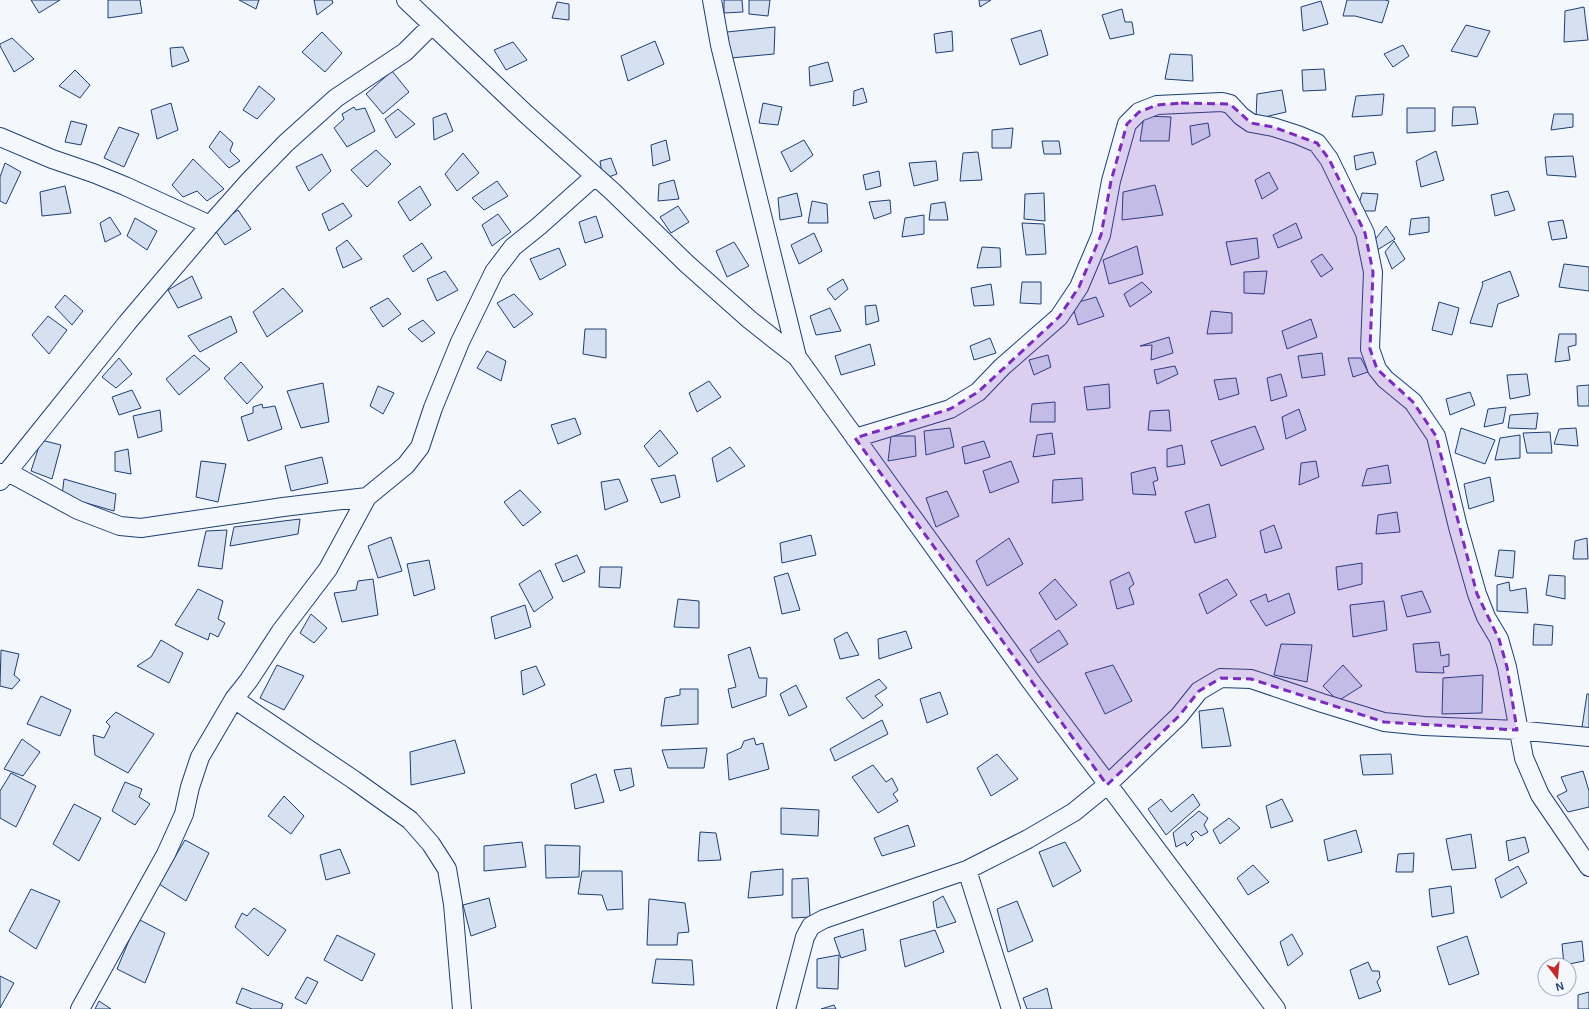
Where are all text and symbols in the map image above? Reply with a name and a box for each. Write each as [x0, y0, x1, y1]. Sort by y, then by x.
north arrow [1537, 957, 1577, 997]
text: N [1554, 980, 1565, 993]

